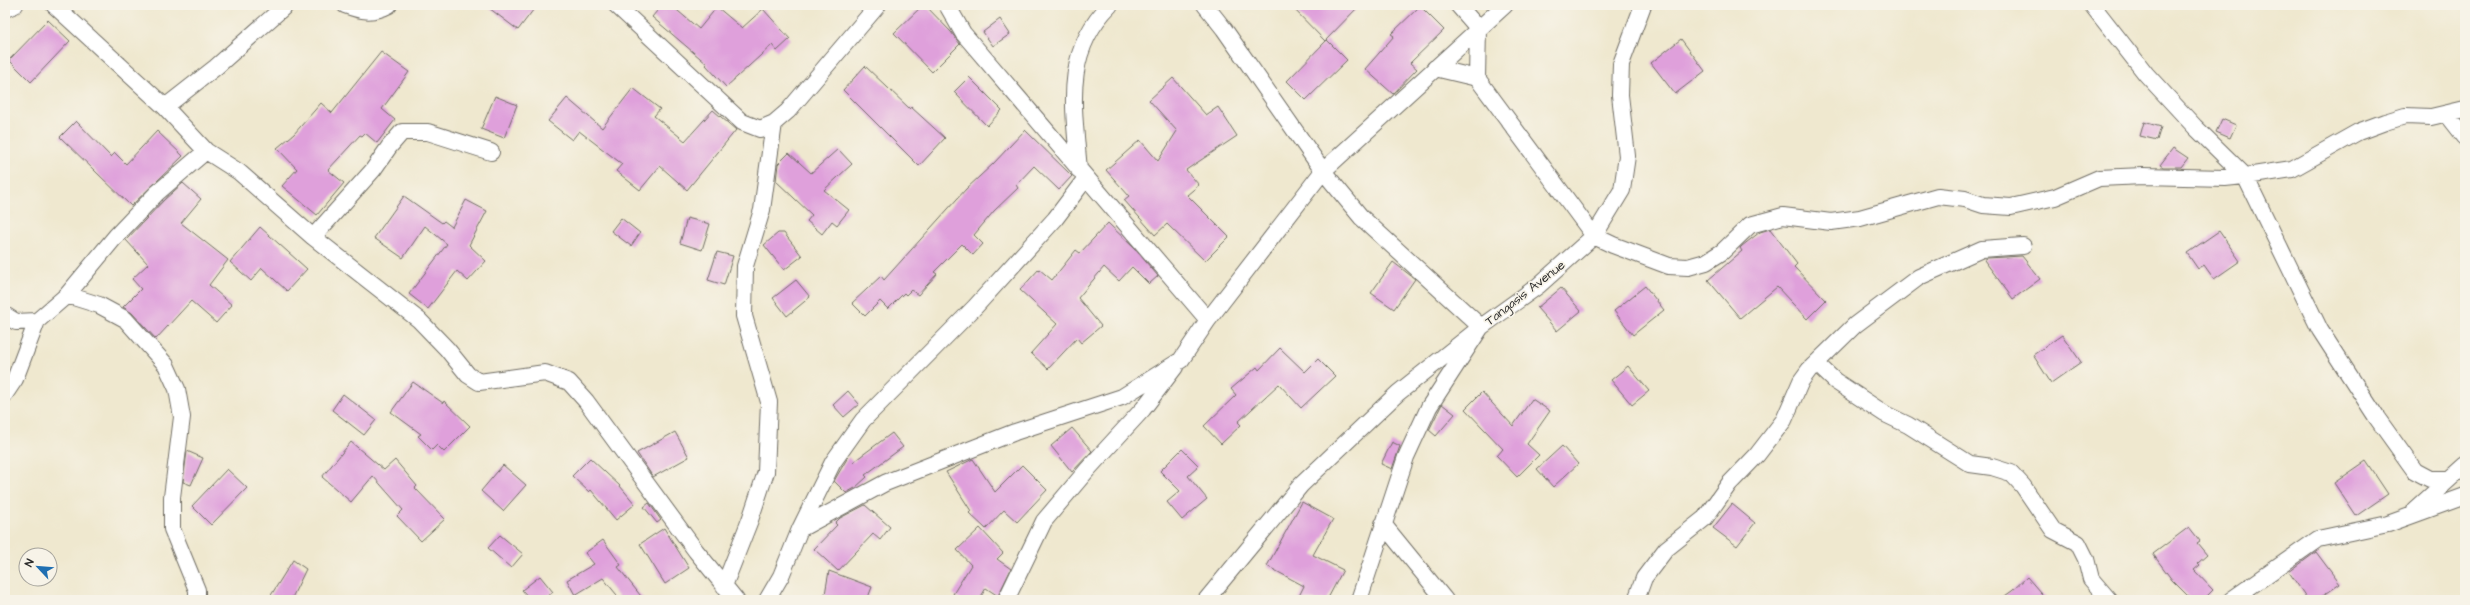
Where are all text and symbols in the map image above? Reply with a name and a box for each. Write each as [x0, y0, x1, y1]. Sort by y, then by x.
street label: Tangasis Avenue [1481, 256, 1569, 331]
north arrow [18, 547, 58, 587]
text: N [21, 556, 38, 569]

